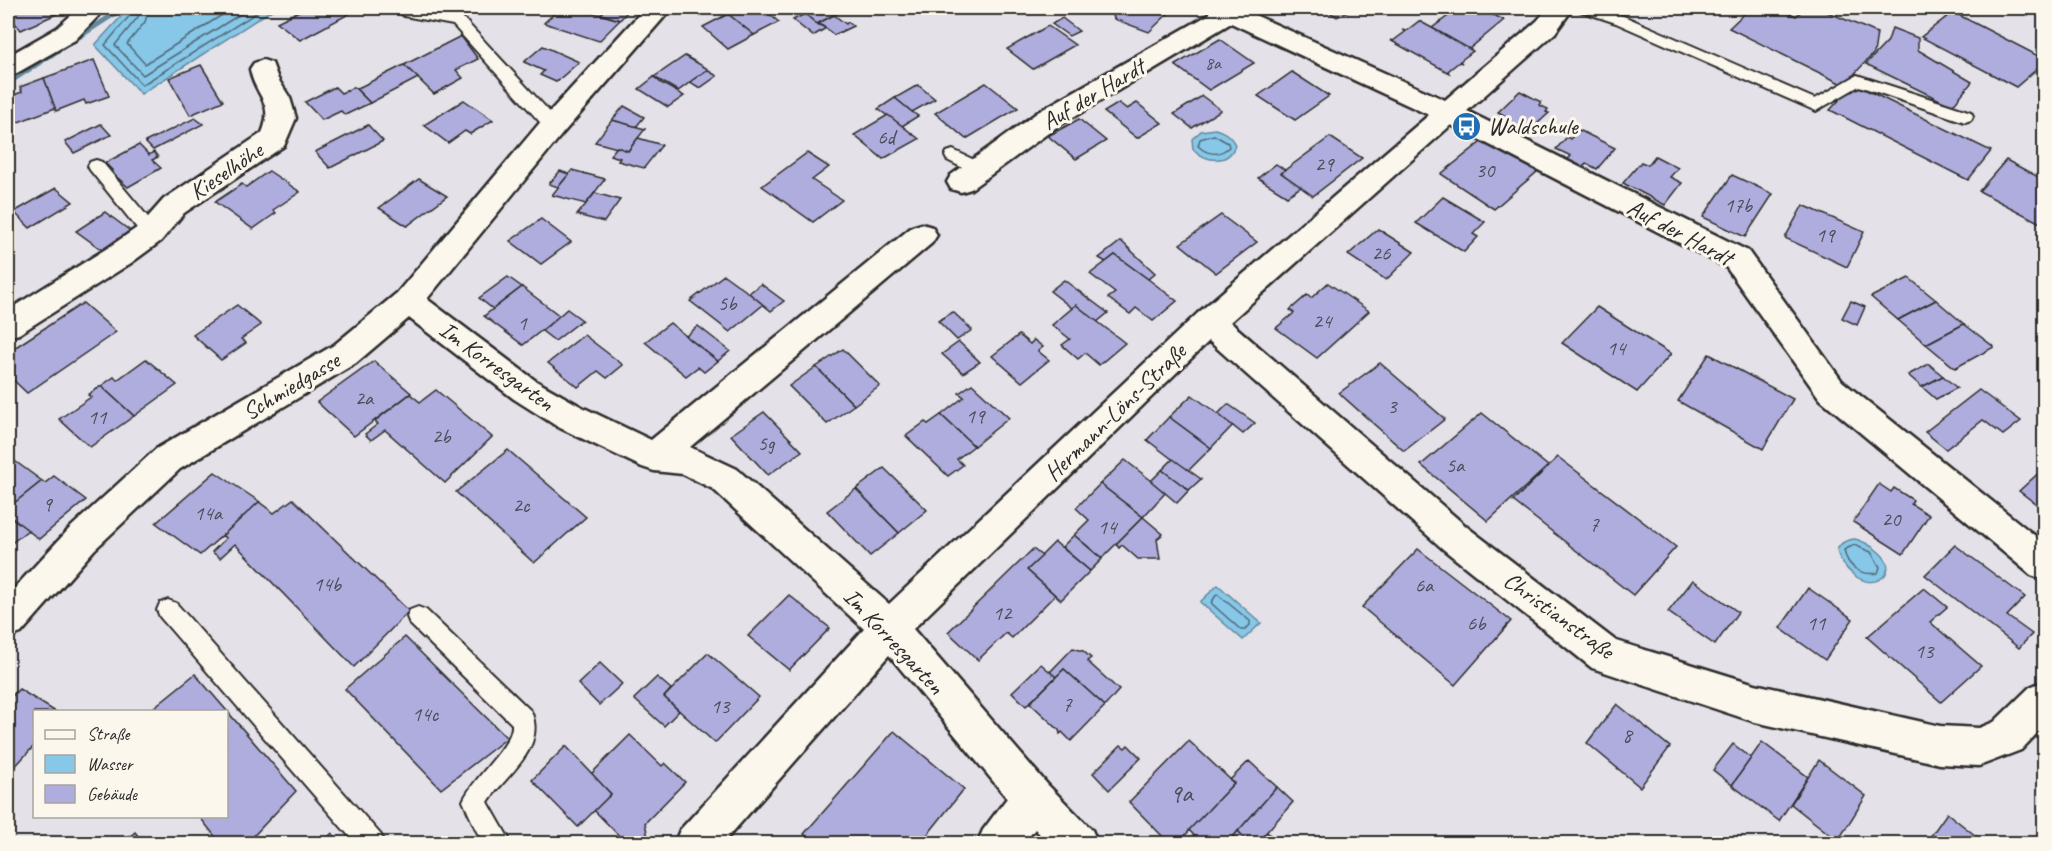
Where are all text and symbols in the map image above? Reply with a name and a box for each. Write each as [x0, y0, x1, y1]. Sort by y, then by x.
street label: Auf der Hardt [1036, 50, 1153, 136]
house number: 8a [1205, 52, 1222, 74]
bus stop icon: Waldschule [1451, 110, 1483, 142]
place label: Waldschule [1488, 111, 1580, 141]
house number: 6d [877, 124, 899, 150]
street label: Kieselhöhe [183, 134, 271, 207]
house number: 29 [1315, 151, 1335, 177]
house number: 30 [1476, 157, 1496, 183]
street label: Auf der Hardt [1622, 192, 1740, 274]
house number: 17b [1724, 192, 1754, 218]
house number: 19 [1816, 222, 1836, 248]
house number: 26 [1372, 240, 1391, 266]
house number: 5b [718, 290, 738, 316]
house number: 24 [1313, 308, 1334, 334]
house number: 1 [517, 310, 528, 336]
street label: Im Korresgarten [434, 314, 561, 418]
street label: Hermann-Löns-Straße [1038, 335, 1194, 487]
house number: 14 [1607, 335, 1628, 361]
street label: Schmiedgasse [237, 344, 347, 427]
house number: 2a [355, 385, 375, 411]
house number: 3 [1387, 393, 1398, 419]
house number: 19 [966, 403, 986, 429]
house number: 11 [88, 404, 108, 430]
house number: 2b [432, 423, 452, 449]
house number: 5g [758, 430, 776, 456]
house number: 5a [1446, 452, 1466, 478]
house number: 9 [42, 491, 53, 517]
house number: 2c [513, 492, 531, 518]
house number: 14a [194, 500, 224, 526]
house number: 20 [1882, 506, 1902, 532]
house number: 7 [1589, 511, 1600, 537]
house number: 14 [1098, 514, 1119, 540]
street label: Christianstraße [1498, 565, 1622, 666]
house number: 14b [313, 571, 343, 597]
house number: 6a [1415, 572, 1435, 598]
street label: Im Korresgarten [837, 581, 951, 701]
house number: 12 [993, 600, 1013, 626]
house number: 6b [1467, 610, 1487, 636]
house number: 11 [1807, 610, 1827, 636]
house number: 13 [1915, 638, 1935, 664]
house number: 7 [1062, 691, 1073, 717]
house number: 13 [711, 693, 731, 719]
house number: 14c [412, 701, 440, 727]
legend [33, 710, 228, 818]
house number: 8 [1622, 722, 1634, 748]
text: Straße [87, 723, 131, 745]
text: Wasser [87, 753, 134, 775]
house number: 9a [1169, 777, 1194, 810]
text: Gebäude [87, 783, 138, 805]

